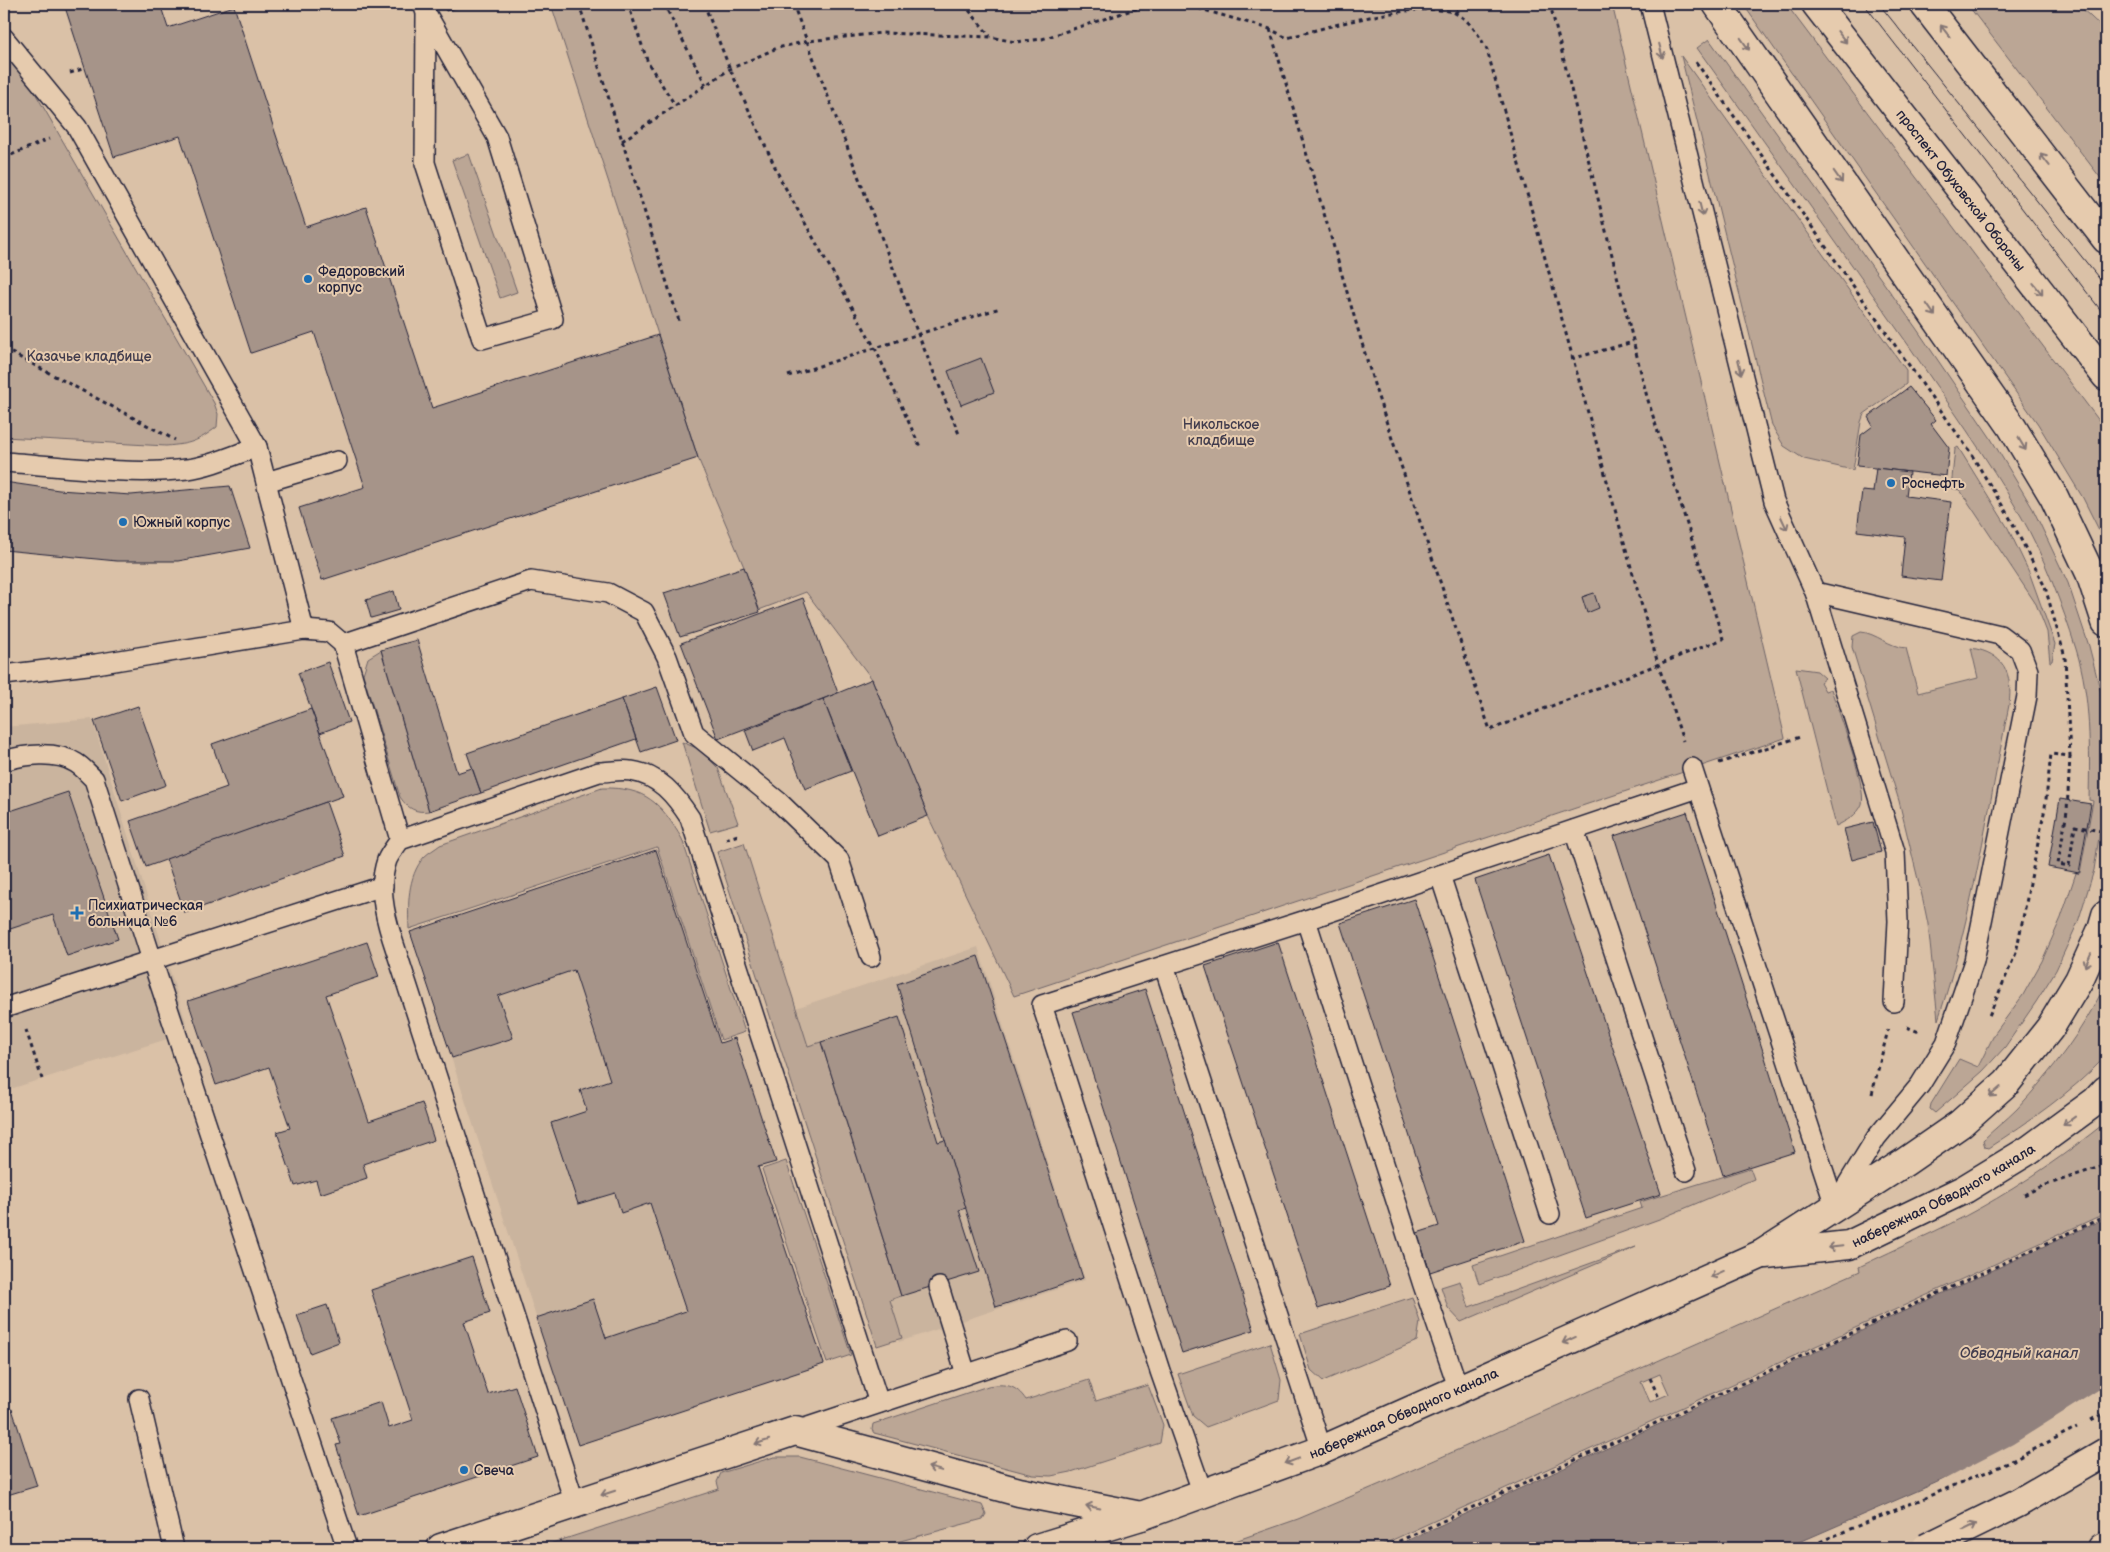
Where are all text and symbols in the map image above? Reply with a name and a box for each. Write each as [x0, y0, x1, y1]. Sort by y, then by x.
one-way arrow [1940, 25, 1951, 38]
one-way arrow [1837, 30, 1848, 43]
one-way arrow [1740, 37, 1750, 51]
one-way arrow [1657, 43, 1666, 59]
street label: проспект Обуховской Обороны [1893, 106, 2029, 274]
one-way arrow [2039, 154, 2050, 167]
one-way arrow [1833, 170, 1843, 184]
one-way arrow [1696, 200, 1706, 216]
place label: Федоровский корпус [318, 263, 405, 296]
marker: Федоровский корпус [302, 273, 314, 285]
one-way arrow [2033, 282, 2044, 295]
one-way arrow [1926, 303, 1936, 317]
park label: Казачье кладбище [26, 348, 152, 365]
one-way arrow [1736, 358, 1745, 374]
park label: Никольское кладбище [1183, 416, 1260, 449]
one-way arrow [2018, 437, 2028, 451]
place label: Роснефть [1901, 475, 1965, 492]
marker: Роснефть [1885, 477, 1897, 489]
place label: Южный корпус [133, 514, 230, 531]
one-way arrow [1779, 515, 1789, 530]
marker: Южный корпус [117, 516, 129, 528]
place label: Психиатрическая больница №6 [88, 897, 203, 930]
marker: Психиатрическая больница №6 [70, 906, 84, 920]
one-way arrow [2083, 952, 2092, 967]
one-way arrow [1989, 1087, 2002, 1098]
one-way arrow [2062, 1116, 2076, 1126]
street label: набережная Обводного канала [1849, 1140, 2039, 1251]
one-way arrow [1827, 1242, 1843, 1252]
one-way arrow [1710, 1269, 1725, 1279]
one-way arrow [1562, 1335, 1577, 1345]
water label: Обводный канал [1960, 1344, 2079, 1363]
street label: набережная Обводного канала [1307, 1364, 1501, 1462]
one-way arrow [755, 1438, 770, 1447]
one-way arrow [1285, 1457, 1300, 1466]
place label: Свеча [474, 1462, 515, 1479]
marker: Свеча [458, 1464, 470, 1476]
one-way arrow [928, 1464, 944, 1474]
one-way arrow [600, 1489, 616, 1498]
one-way arrow [1086, 1502, 1102, 1511]
one-way arrow [1962, 1522, 1977, 1532]

